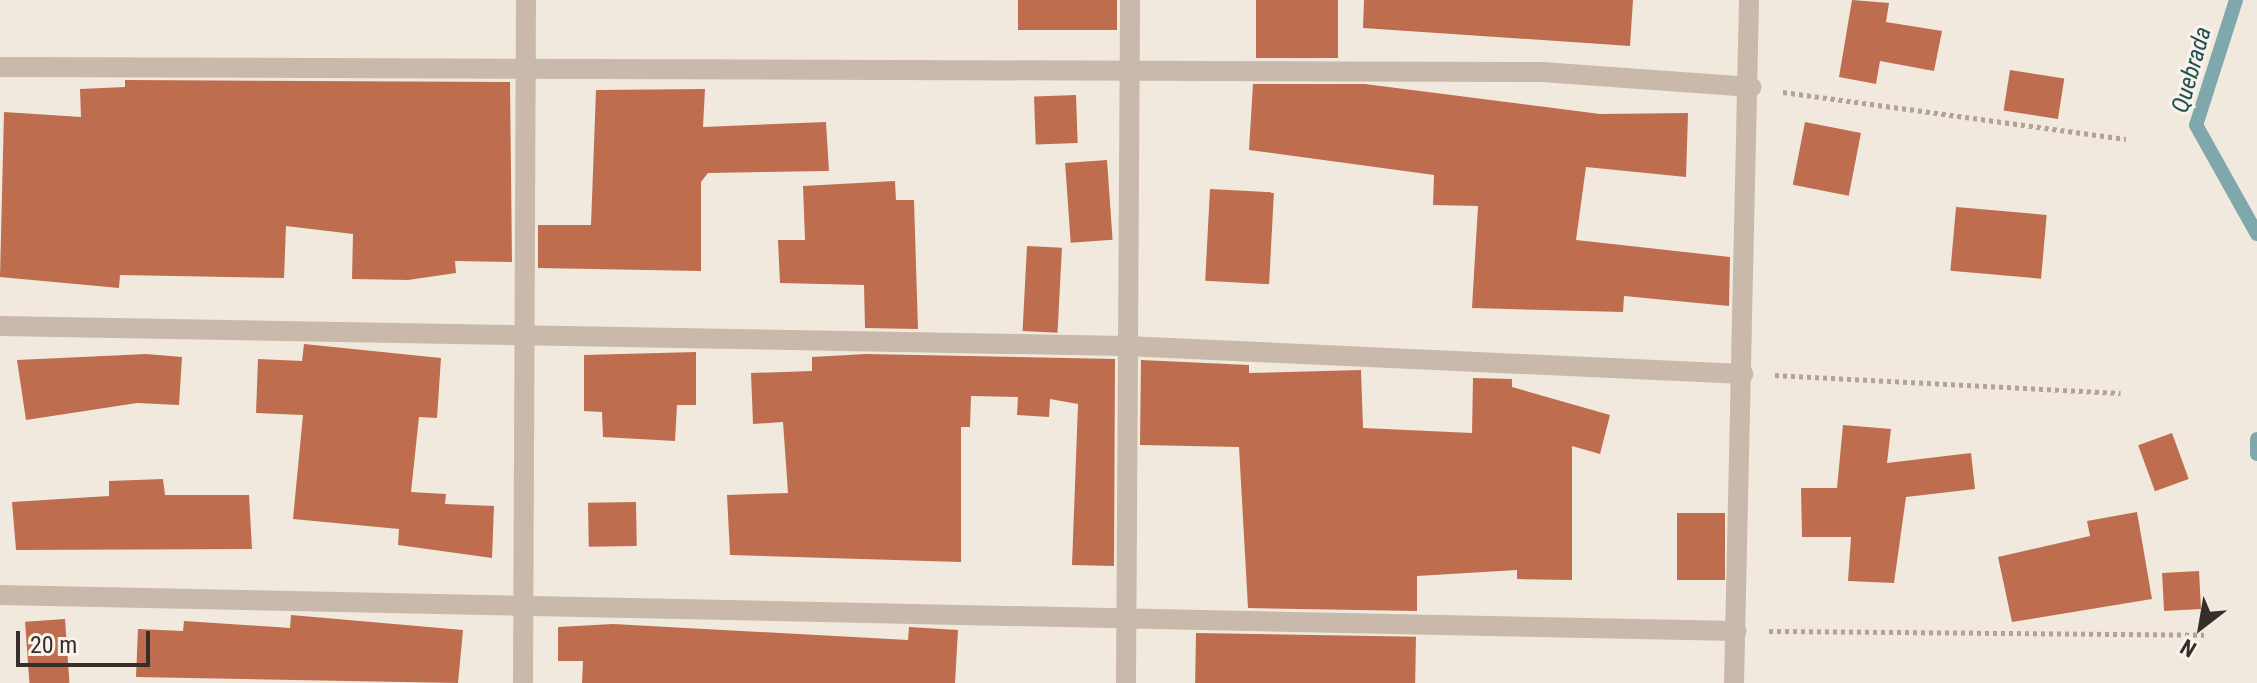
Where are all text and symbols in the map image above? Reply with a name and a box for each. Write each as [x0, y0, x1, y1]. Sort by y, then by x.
water label: Quebrada [2166, 24, 2218, 116]
north arrow [2161, 587, 2241, 667]
scale bar [20, 615, 154, 665]
text: 20 m [30, 631, 77, 659]
text: N [2176, 634, 2201, 662]

